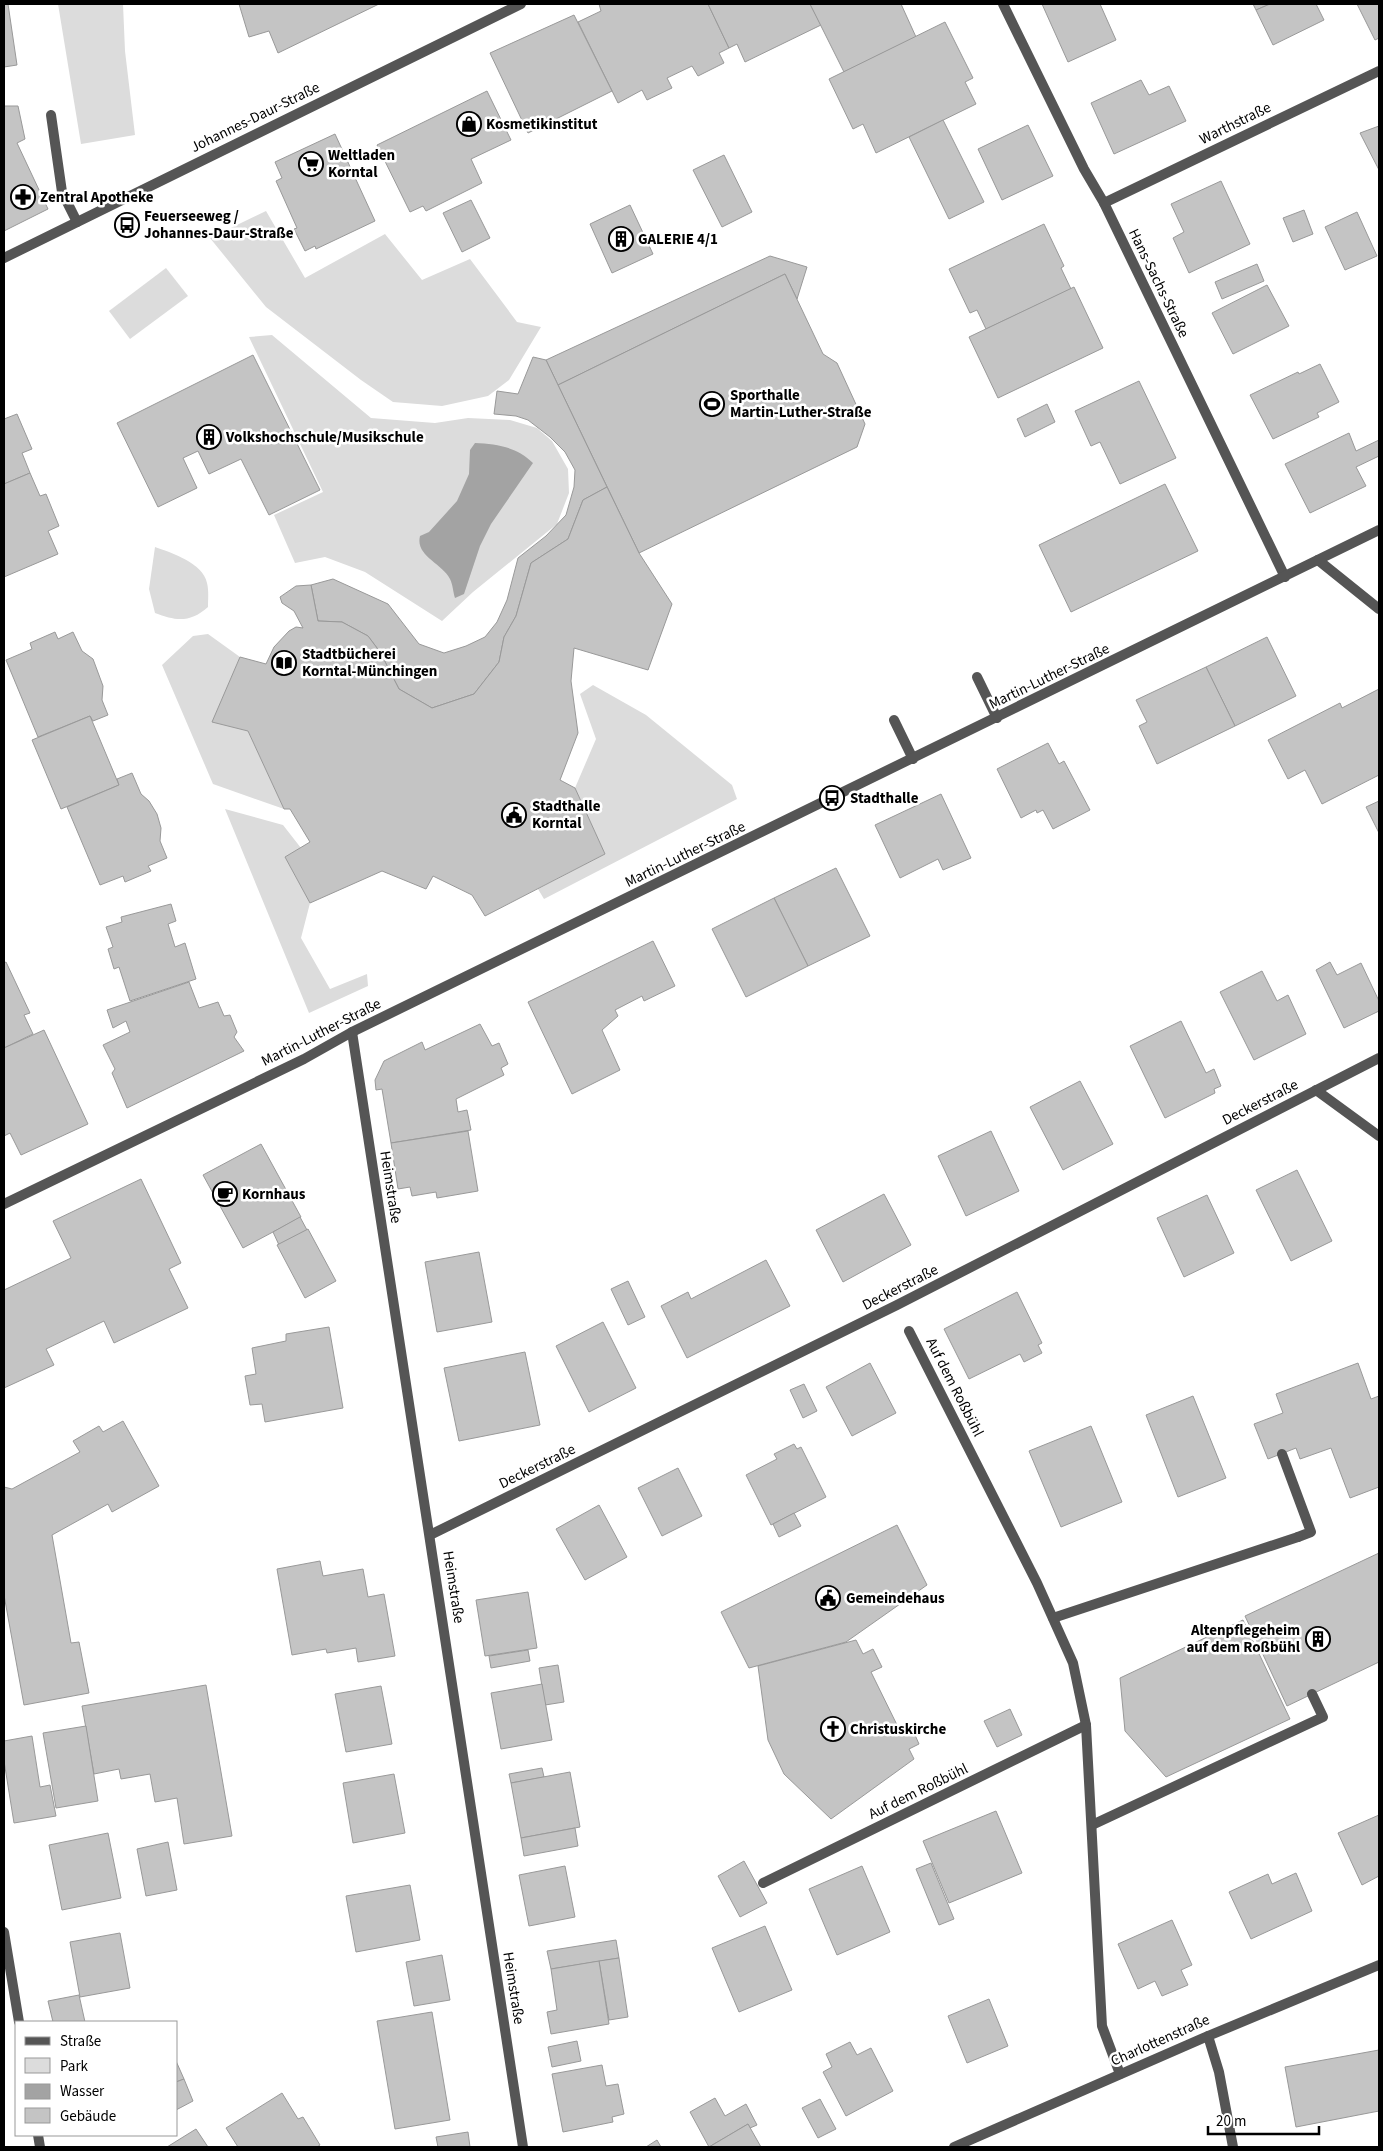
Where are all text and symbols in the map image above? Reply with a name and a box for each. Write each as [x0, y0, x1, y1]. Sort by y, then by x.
street label: Johannes-Daur-Straße [187, 77, 323, 158]
street label: Warthstraße [1196, 97, 1274, 150]
shop icon: Kosmetikinstitut [456, 111, 482, 137]
place label: Kosmetikinstitut [486, 114, 598, 135]
place label: Weltladen Korntal [328, 145, 395, 183]
supermarket icon: Weltladen Korntal [298, 151, 324, 177]
pharmacy icon: Zentral Apotheke [10, 184, 36, 210]
place label: Zentral Apotheke [40, 187, 154, 208]
place label: Feuerseeweg / Johannes-Daur-Straße [144, 206, 294, 244]
bus stop icon: Feuerseeweg / Johannes-Daur-Straße [114, 212, 140, 238]
street label: Hans-Sachs-Straße [1123, 225, 1194, 341]
building icon: GALERIE 4/1 [608, 226, 634, 252]
place label: GALERIE 4/1 [638, 229, 718, 250]
place label: Sporthalle Martin-Luther-Straße [730, 385, 872, 423]
sports icon: Sporthalle Martin-Luther-Straße [699, 391, 725, 417]
building icon: Volkshochschule/Musikschule [196, 424, 222, 450]
place label: Volkshochschule/Musikschule [225, 427, 424, 448]
street label: Martin-Luther-Straße [985, 638, 1113, 715]
place label: Stadtbücherei Korntal-Münchingen [302, 644, 437, 682]
library icon: Stadtbücherei Korntal-Münchingen [271, 650, 297, 676]
bus stop icon: Stadthalle [819, 785, 845, 811]
place label: Stadthalle [850, 788, 919, 809]
place label: Stadthalle Korntal [532, 796, 601, 834]
public building icon: Stadthalle Korntal [501, 802, 527, 828]
street label: Martin-Luther-Straße [621, 816, 749, 893]
street label: Martin-Luther-Straße [258, 993, 385, 1072]
street label: Deckerstraße [1219, 1074, 1302, 1131]
street label: Heimstraße [374, 1149, 407, 1225]
cafe icon: Kornhaus [212, 1181, 238, 1207]
place label: Kornhaus [242, 1184, 306, 1205]
street label: Deckerstraße [859, 1259, 942, 1316]
street label: Auf dem Roßbühl [921, 1334, 989, 1440]
street label: Deckerstraße [495, 1439, 579, 1494]
street label: Heimstraße [437, 1549, 470, 1625]
public building icon: Gemeindehaus [815, 1585, 841, 1611]
place label: Gemeindehaus [846, 1588, 945, 1609]
place label: Altenpflegeheim auf dem Roßbühl [1186, 1620, 1301, 1658]
building icon: Altenpflegeheim auf dem Roßbühl [1305, 1626, 1331, 1652]
church icon: Christuskirche [820, 1716, 846, 1742]
place label: Christuskirche [850, 1719, 946, 1740]
street label: Auf dem Roßbühl [865, 1758, 972, 1825]
street label: Heimstraße [497, 1950, 530, 2026]
street label: Charlottenstraße [1108, 2009, 1213, 2072]
legend [15, 2021, 178, 2136]
text: Straße [60, 2031, 101, 2052]
text: Park [60, 2056, 89, 2077]
text: Wasser [60, 2081, 105, 2102]
scale bar [1208, 2104, 1319, 2136]
text: Gebäude [60, 2106, 116, 2127]
text: 20 m [1216, 2111, 1246, 2132]

